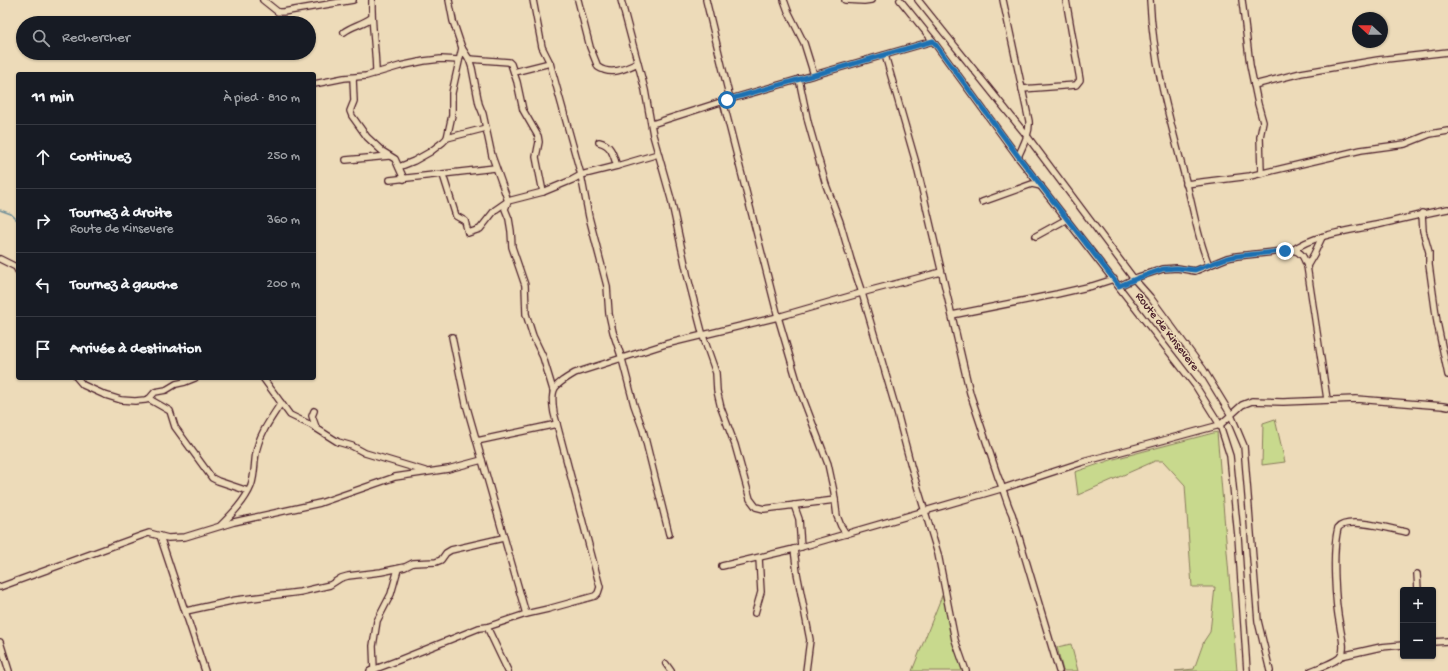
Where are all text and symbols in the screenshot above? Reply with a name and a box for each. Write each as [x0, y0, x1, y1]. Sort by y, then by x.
north arrow [1352, 12, 1388, 48]
search box [16, 16, 316, 60]
icon: search [30, 27, 52, 49]
text: Rechercher [62, 29, 130, 47]
text: 11 min [32, 88, 74, 108]
text: À pied · 810 m [223, 91, 300, 106]
route start [718, 91, 736, 109]
icon: ahead [32, 146, 54, 168]
text: Continuez [70, 148, 131, 166]
text: 250 m [267, 149, 300, 164]
text: Tournez à droite [70, 204, 172, 222]
icon: right [32, 210, 54, 232]
text: 360 m [267, 213, 300, 228]
text: Route de Kinsevere [70, 222, 174, 237]
route end [1276, 242, 1294, 260]
icon: left [32, 274, 54, 296]
text: Tournez à gauche [70, 276, 178, 294]
text: 200 m [267, 277, 300, 292]
street label: Route de Kinsevere [1131, 290, 1202, 375]
icon: arrive [32, 338, 54, 360]
text: Arrivée à destination [70, 340, 201, 358]
map controls [1400, 587, 1436, 659]
button: + [1400, 587, 1436, 623]
button: − [1400, 623, 1436, 659]

